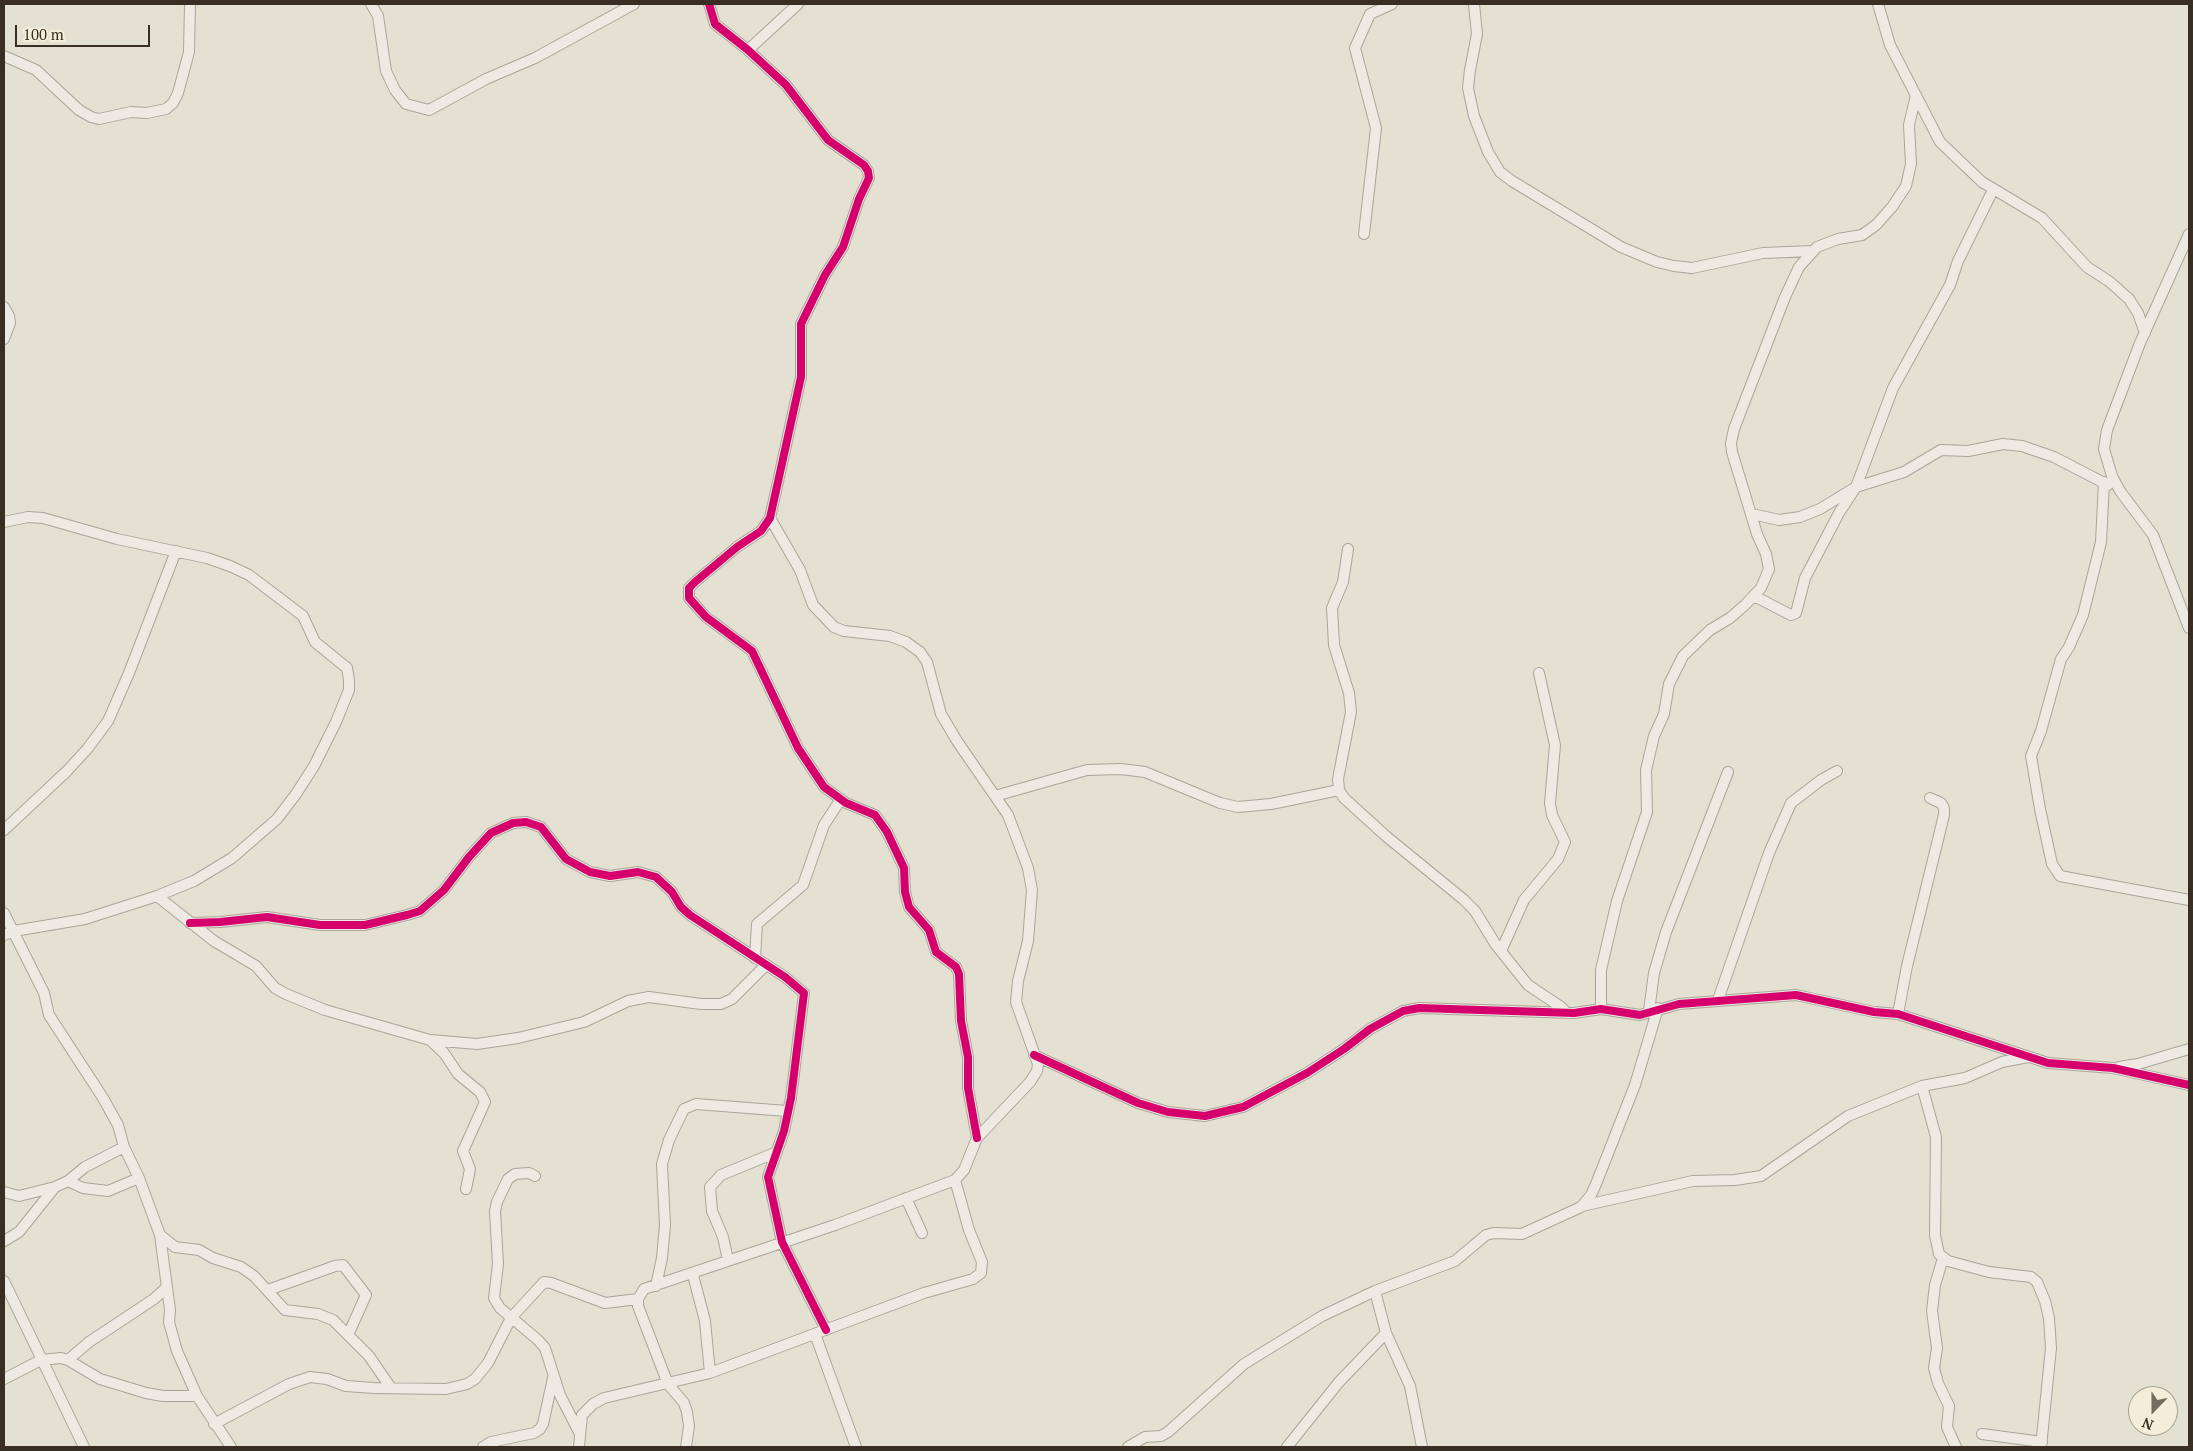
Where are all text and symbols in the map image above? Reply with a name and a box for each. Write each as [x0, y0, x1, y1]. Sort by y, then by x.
scale bar [18, 15, 152, 47]
text: 100 m [23, 24, 64, 44]
north arrow [2128, 1386, 2178, 1436]
text: N [2139, 1414, 2156, 1435]

